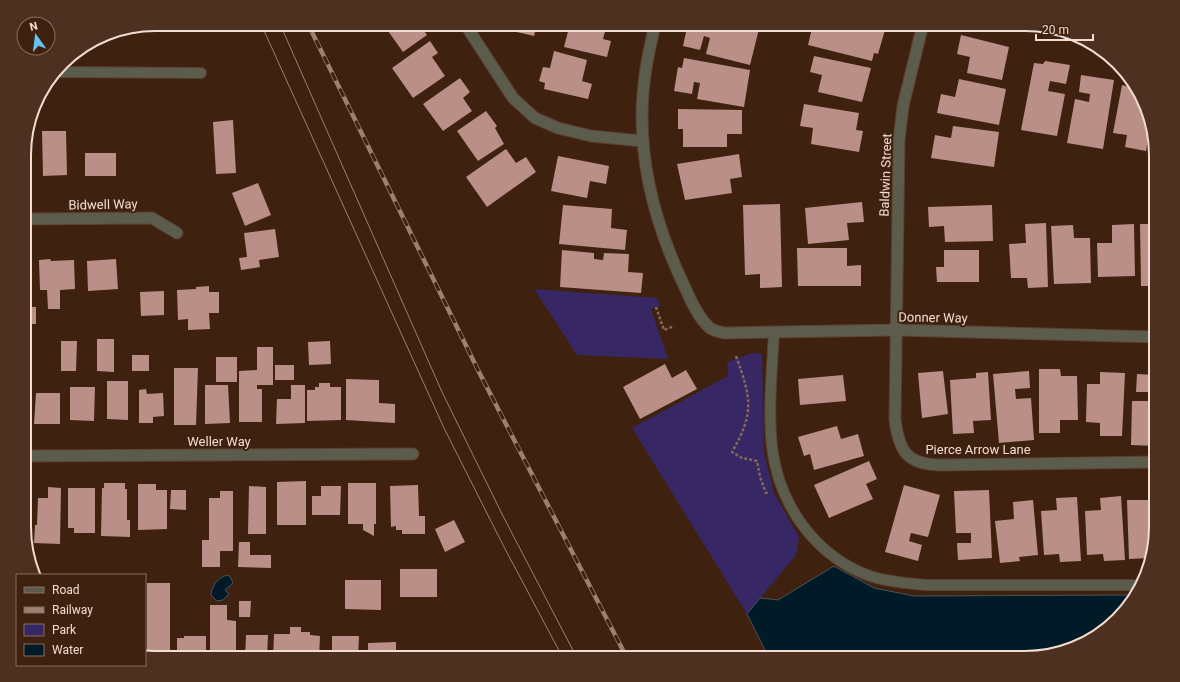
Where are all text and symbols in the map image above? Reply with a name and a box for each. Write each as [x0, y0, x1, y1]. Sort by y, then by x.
north arrow [16, 16, 56, 56]
scale bar [1036, 16, 1093, 42]
text: N [28, 19, 39, 34]
text: 20 m [1042, 23, 1069, 37]
street label: Baldwin Street [877, 133, 894, 217]
street label: Bidwell Way [68, 196, 138, 213]
street label: Donner Way [898, 309, 968, 326]
street label: Weller Way [187, 434, 251, 449]
street label: Pierce Arrow Lane [925, 442, 1031, 457]
legend [16, 574, 146, 666]
text: Road [52, 583, 80, 597]
text: Railway [52, 603, 93, 617]
text: Park [52, 623, 77, 637]
text: Water [52, 643, 83, 657]

